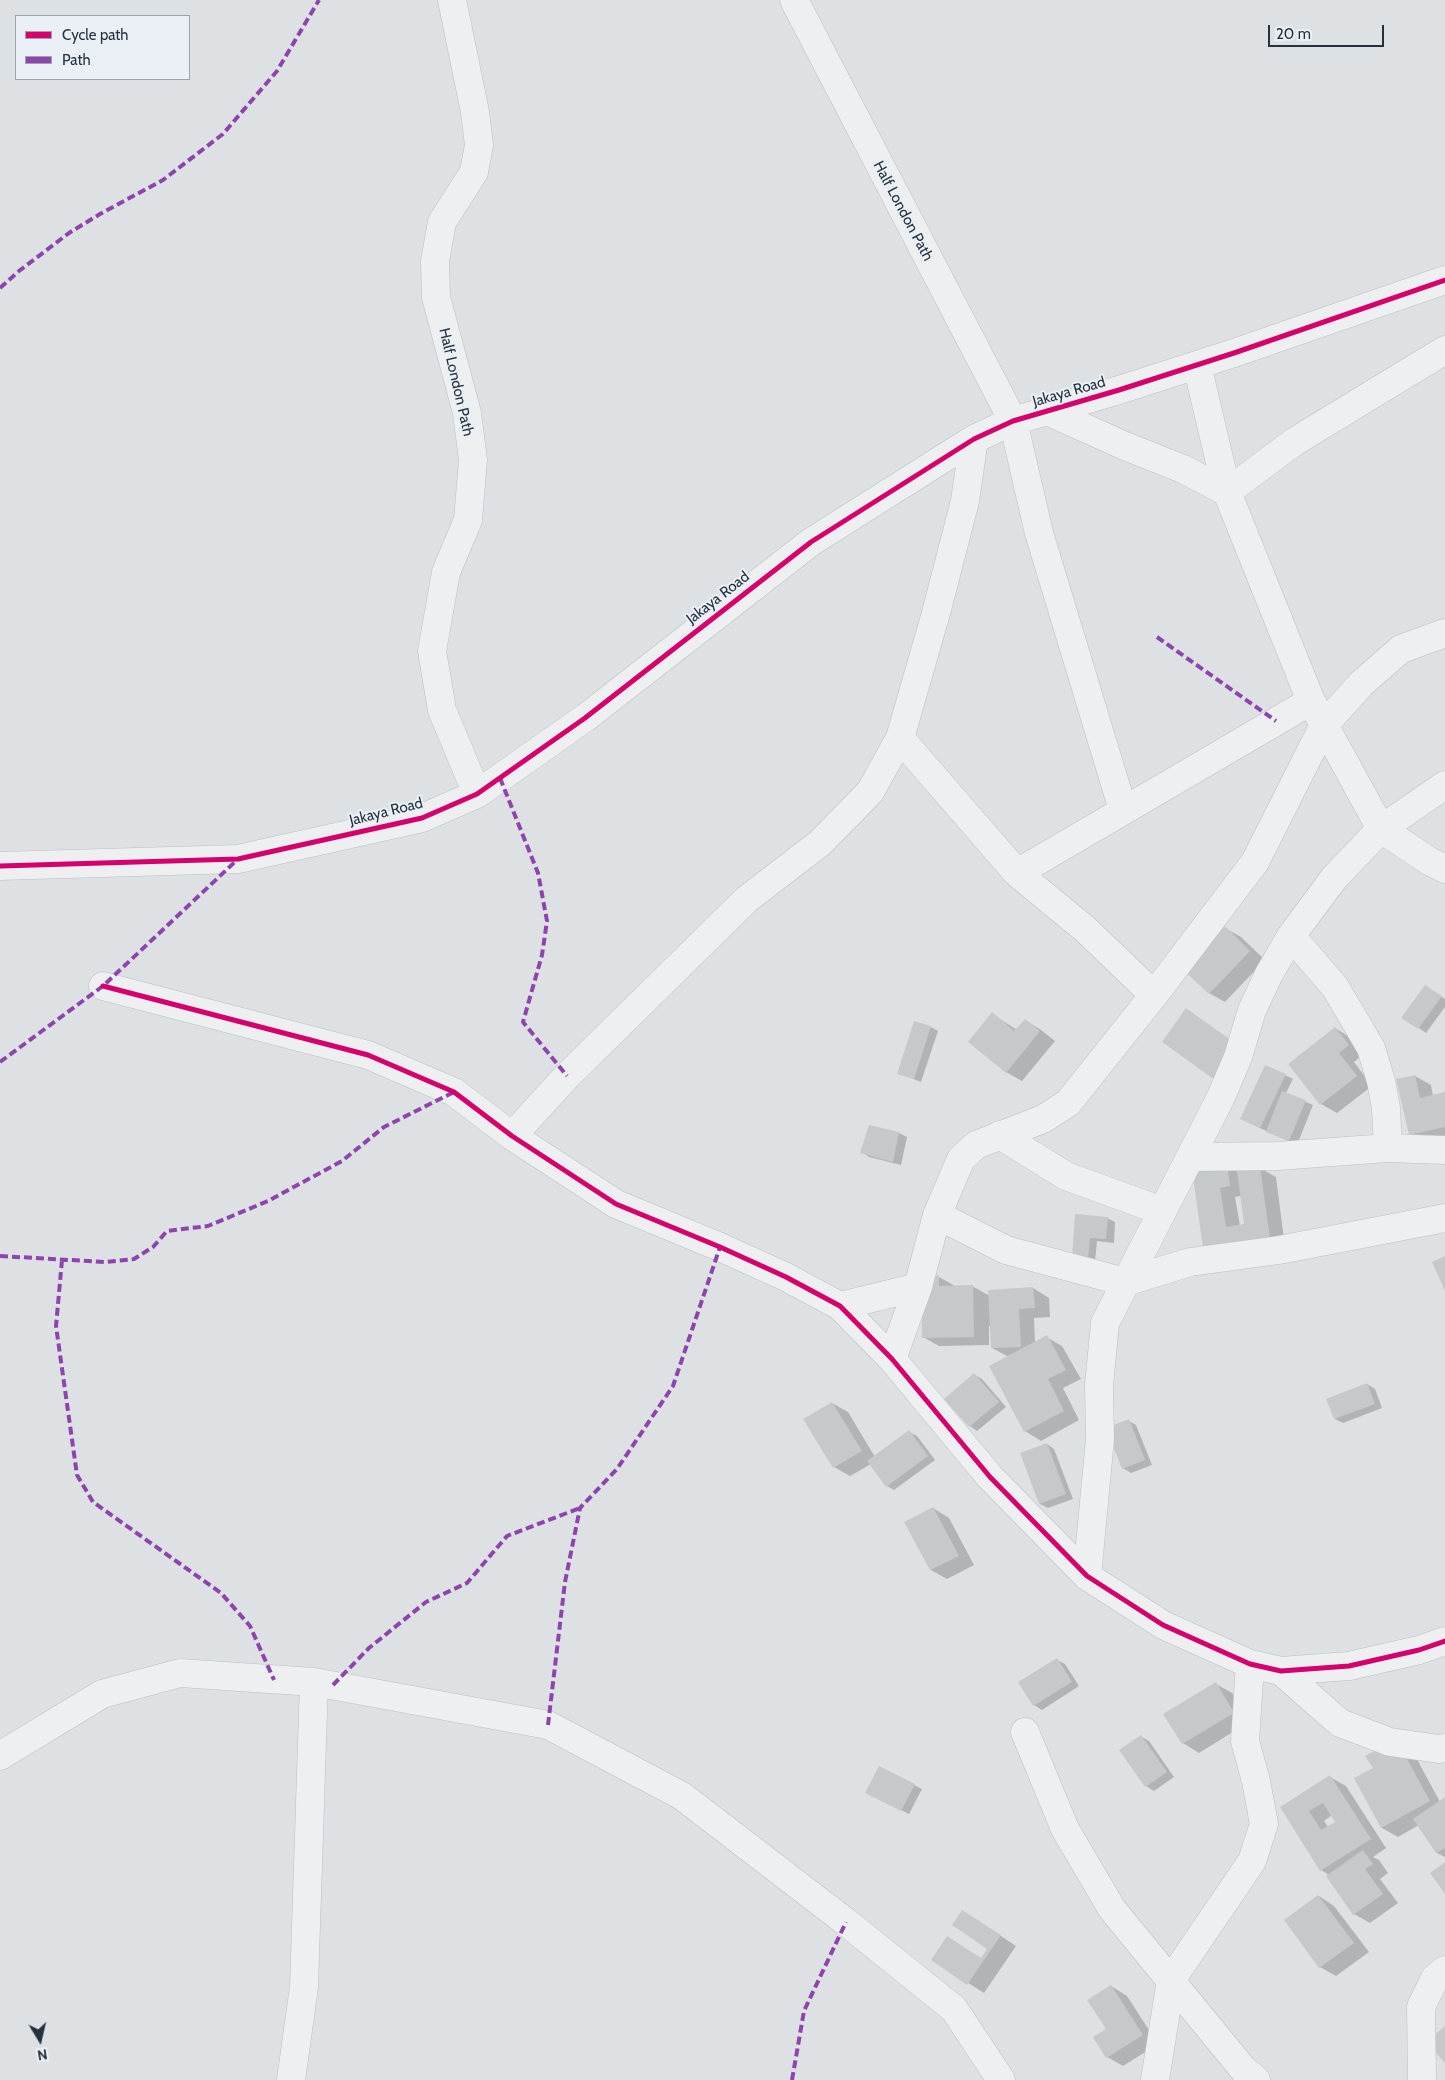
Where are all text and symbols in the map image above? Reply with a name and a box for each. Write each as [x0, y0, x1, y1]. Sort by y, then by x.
legend [15, 15, 190, 80]
scale bar [1270, 15, 1386, 47]
text: 20 m [1276, 25, 1311, 43]
text: Cycle path [62, 26, 128, 44]
text: Path [62, 51, 91, 69]
street label: Half London Path [869, 158, 937, 264]
street label: Half London Path [435, 326, 477, 438]
street label: Jakaya Road [1030, 373, 1108, 411]
street label: Jakaya Road [683, 568, 753, 628]
street label: Jakaya Road [347, 794, 425, 830]
north arrow [15, 2015, 65, 2065]
text: N [36, 2045, 49, 2064]

